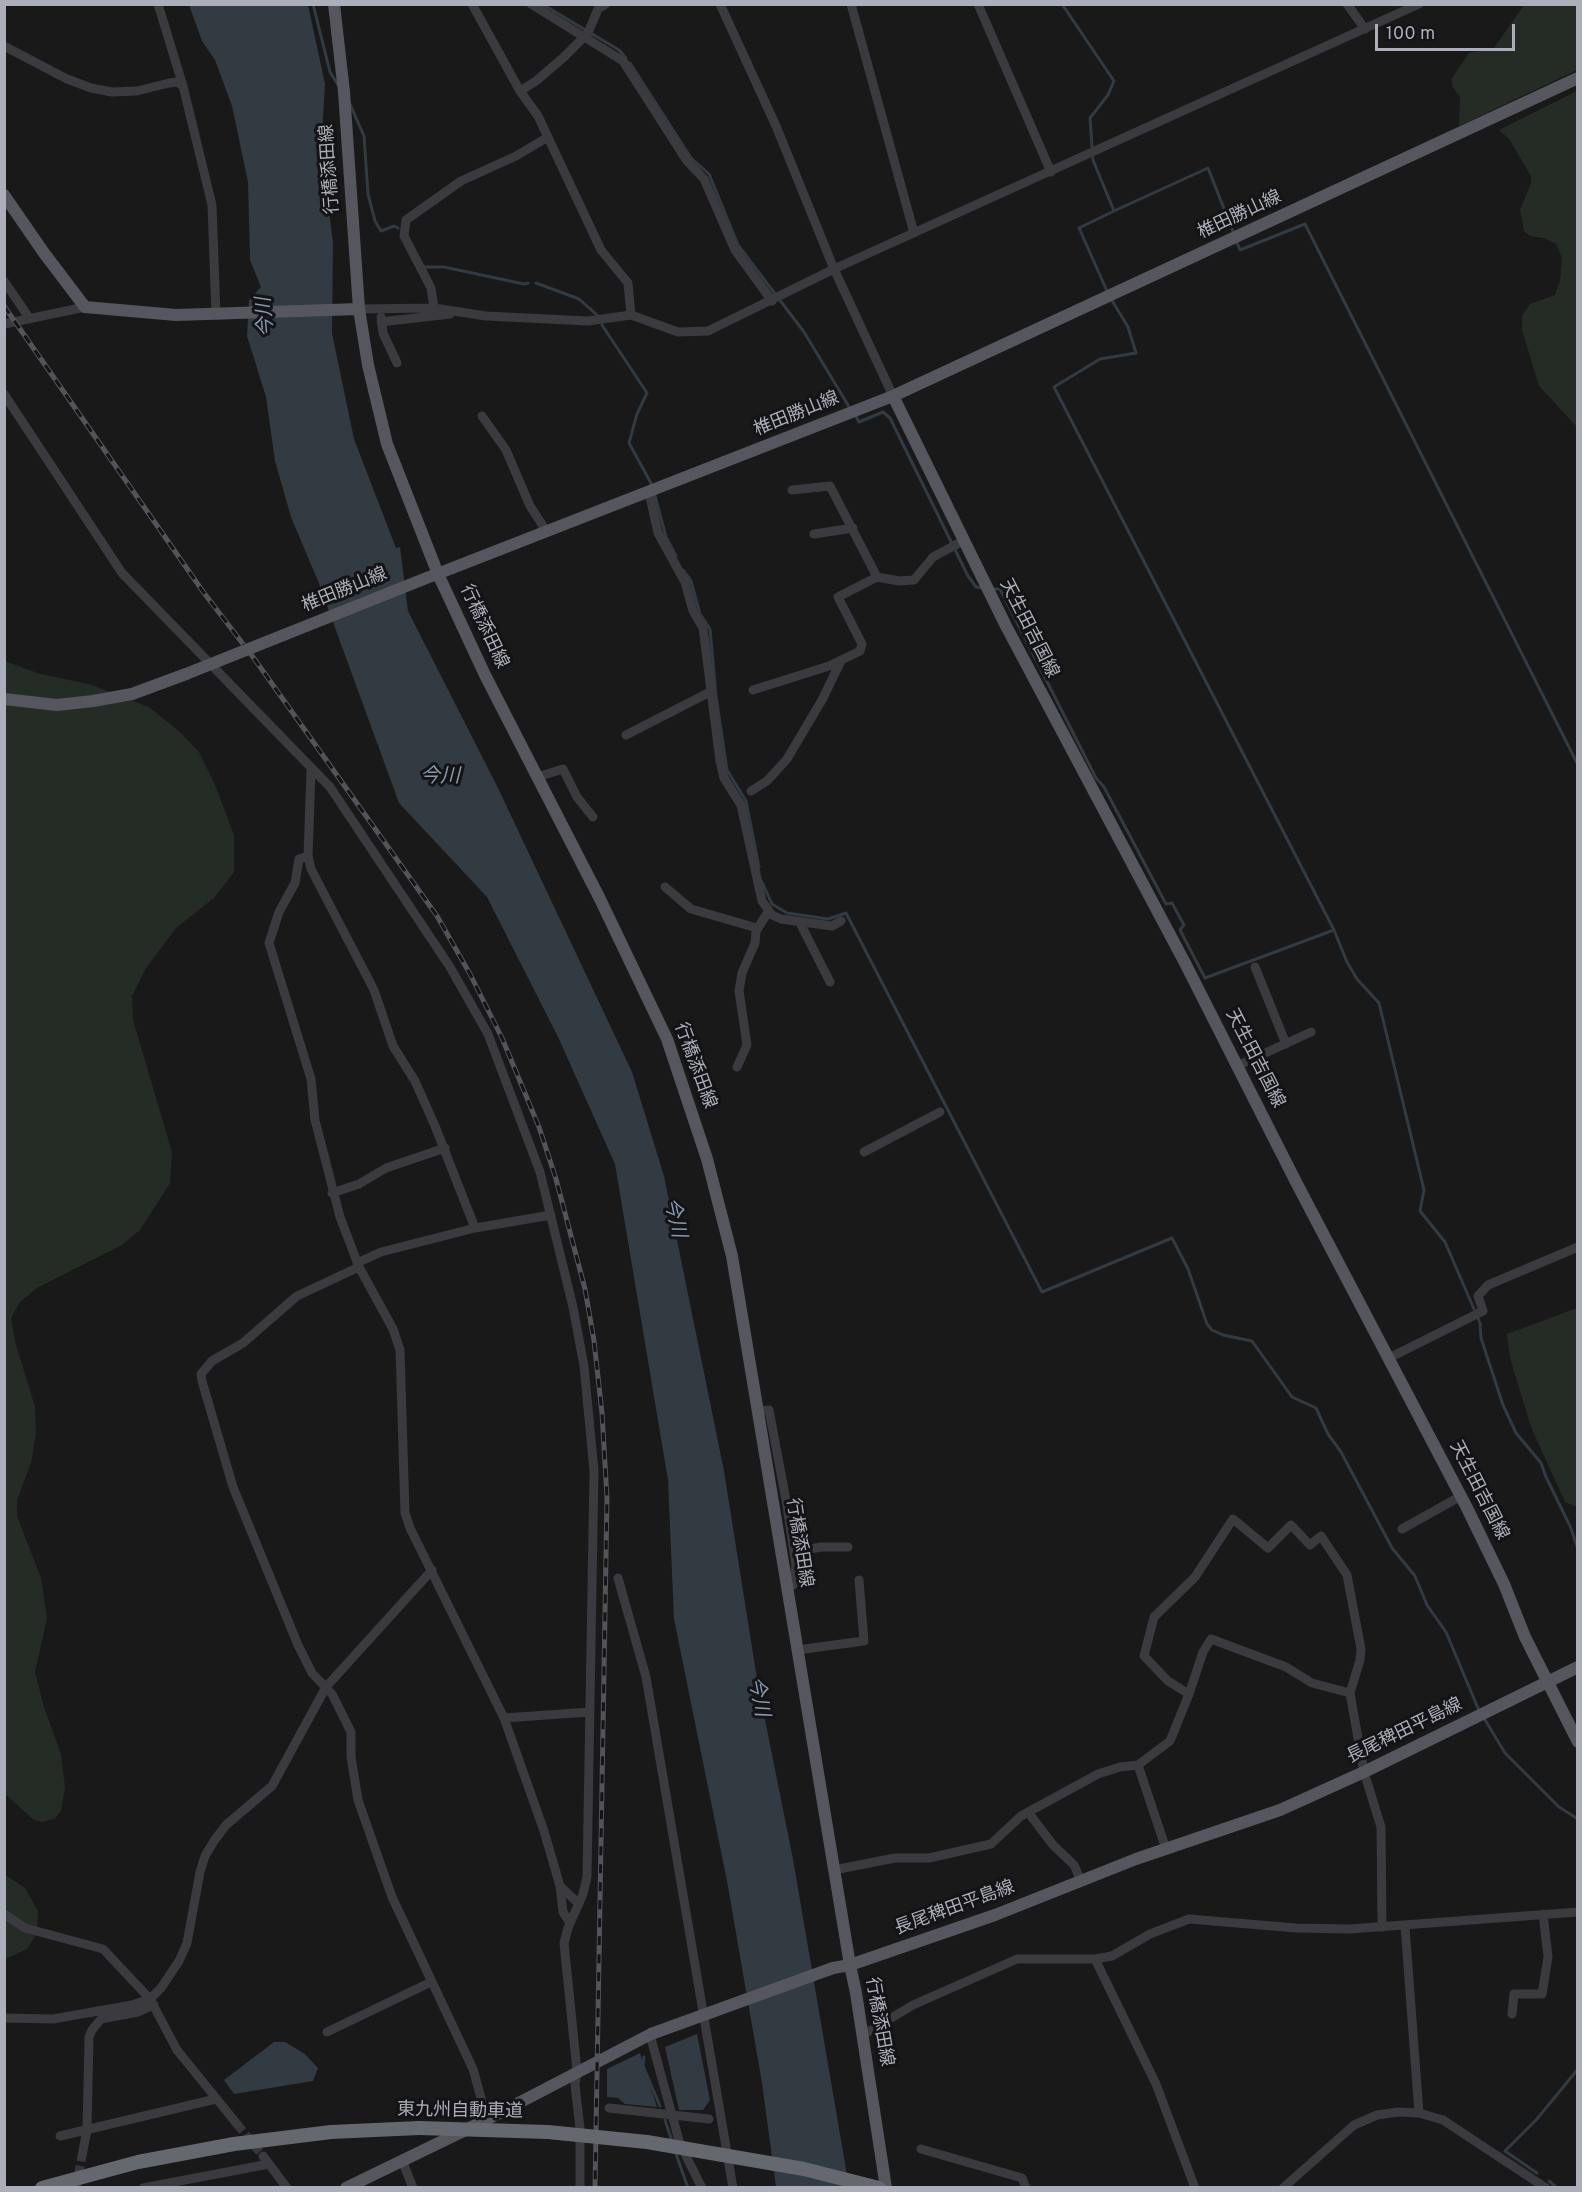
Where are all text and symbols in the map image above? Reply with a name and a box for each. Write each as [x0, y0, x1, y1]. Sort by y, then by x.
scale bar [1378, 12, 1518, 50]
text: 100 m [1386, 23, 1435, 46]
street label: 行橋添田線 [317, 123, 345, 215]
street label: 椎田勝山線 [1195, 187, 1285, 245]
water label: 今川 [253, 296, 281, 338]
street label: 椎田勝山線 [751, 388, 843, 442]
street label: 椎田勝山線 [299, 564, 391, 618]
street label: 天生田吉国線 [994, 576, 1062, 682]
street label: 行橋添田線 [454, 582, 512, 672]
water label: 今川 [420, 766, 460, 790]
street label: 天生田吉国線 [1220, 1006, 1288, 1112]
street label: 行橋添田線 [668, 1020, 720, 1112]
water label: 今川 [657, 1196, 689, 1240]
street label: 天生田吉国線 [1444, 1438, 1512, 1544]
street label: 行橋添田線 [780, 1497, 816, 1589]
water label: 今川 [741, 1675, 773, 1719]
street label: 長尾稗田平島線 [1344, 1695, 1466, 1769]
street label: 長尾稗田平島線 [892, 1877, 1018, 1941]
street label: 行橋添田線 [860, 1976, 896, 2068]
street label: 東九州自動車道 [397, 2100, 523, 2124]

